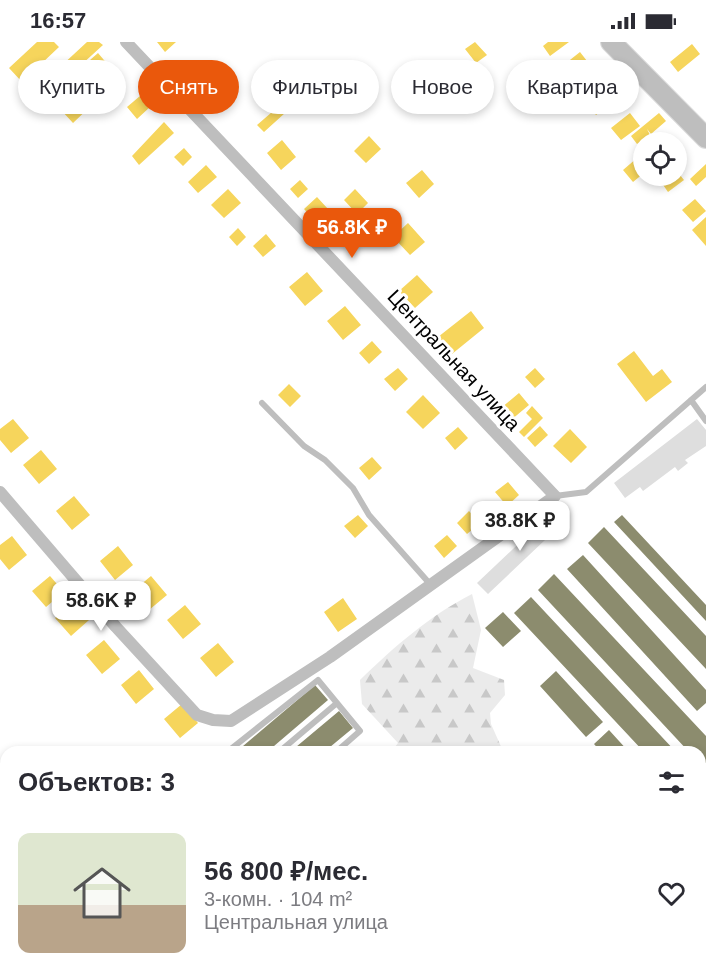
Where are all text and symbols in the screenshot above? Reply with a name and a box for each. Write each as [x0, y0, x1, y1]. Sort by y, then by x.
text: 16:57 [30, 8, 86, 33]
chip: Купить [18, 60, 126, 114]
chip: Снять [138, 60, 239, 114]
chip: Фильтры [251, 60, 379, 114]
chip: Новое [391, 60, 494, 114]
chip: Квартира [506, 60, 639, 114]
map controls [633, 132, 687, 186]
button: locate [633, 132, 687, 186]
pin: 56.8K ₽ [297, 208, 407, 259]
text: 56.8K ₽ [317, 216, 387, 238]
street label: Центральная улица [383, 285, 525, 435]
pin: 38.8K ₽ [465, 501, 575, 552]
text: 38.8K ₽ [485, 509, 555, 531]
pin: 58.6K ₽ [46, 581, 156, 632]
text: 58.6K ₽ [66, 589, 136, 611]
icon: filters [655, 766, 688, 799]
text: Объектов: 3 [18, 767, 175, 797]
text: 56 800 ₽/мес. [204, 856, 368, 886]
icon: home [66, 857, 138, 929]
icon: heart [655, 877, 688, 910]
text: 3-комн. · 104 m² [204, 888, 352, 910]
text: Центральная улица [204, 911, 388, 933]

